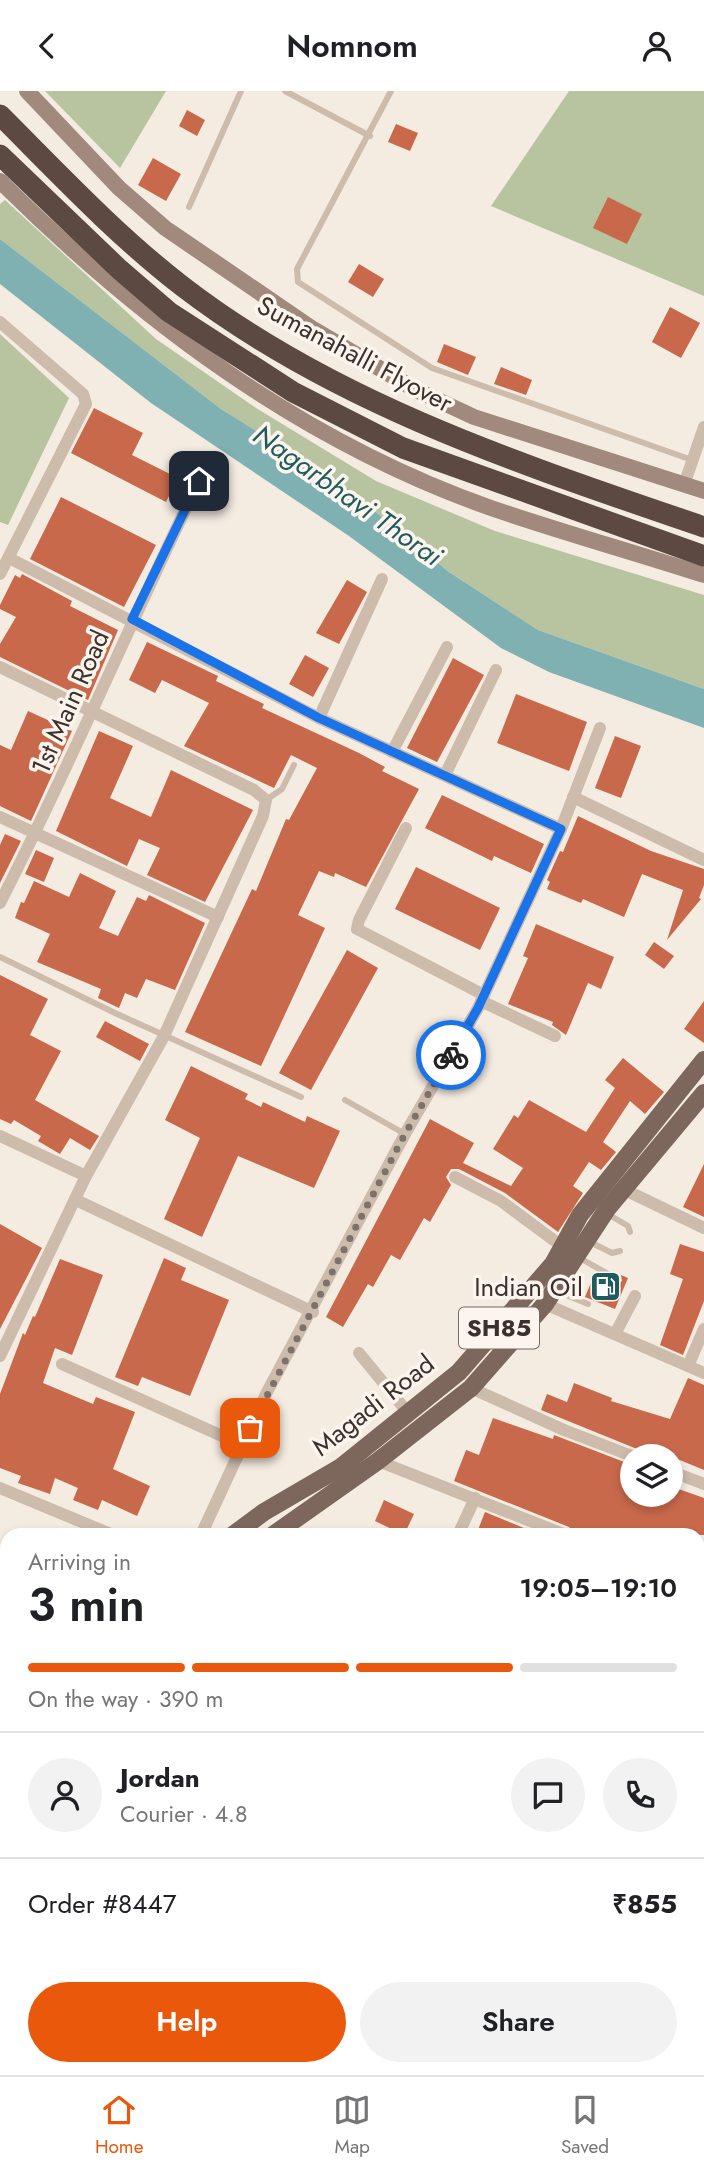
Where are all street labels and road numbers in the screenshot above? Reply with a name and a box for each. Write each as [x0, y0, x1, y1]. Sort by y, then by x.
street label: Sumanahalli Flyover [250, 286, 460, 422]
street label: 1st Main Road [21, 624, 119, 780]
road number: SH85 [459, 1308, 539, 1349]
street label: Magadi Road [304, 1345, 442, 1465]

